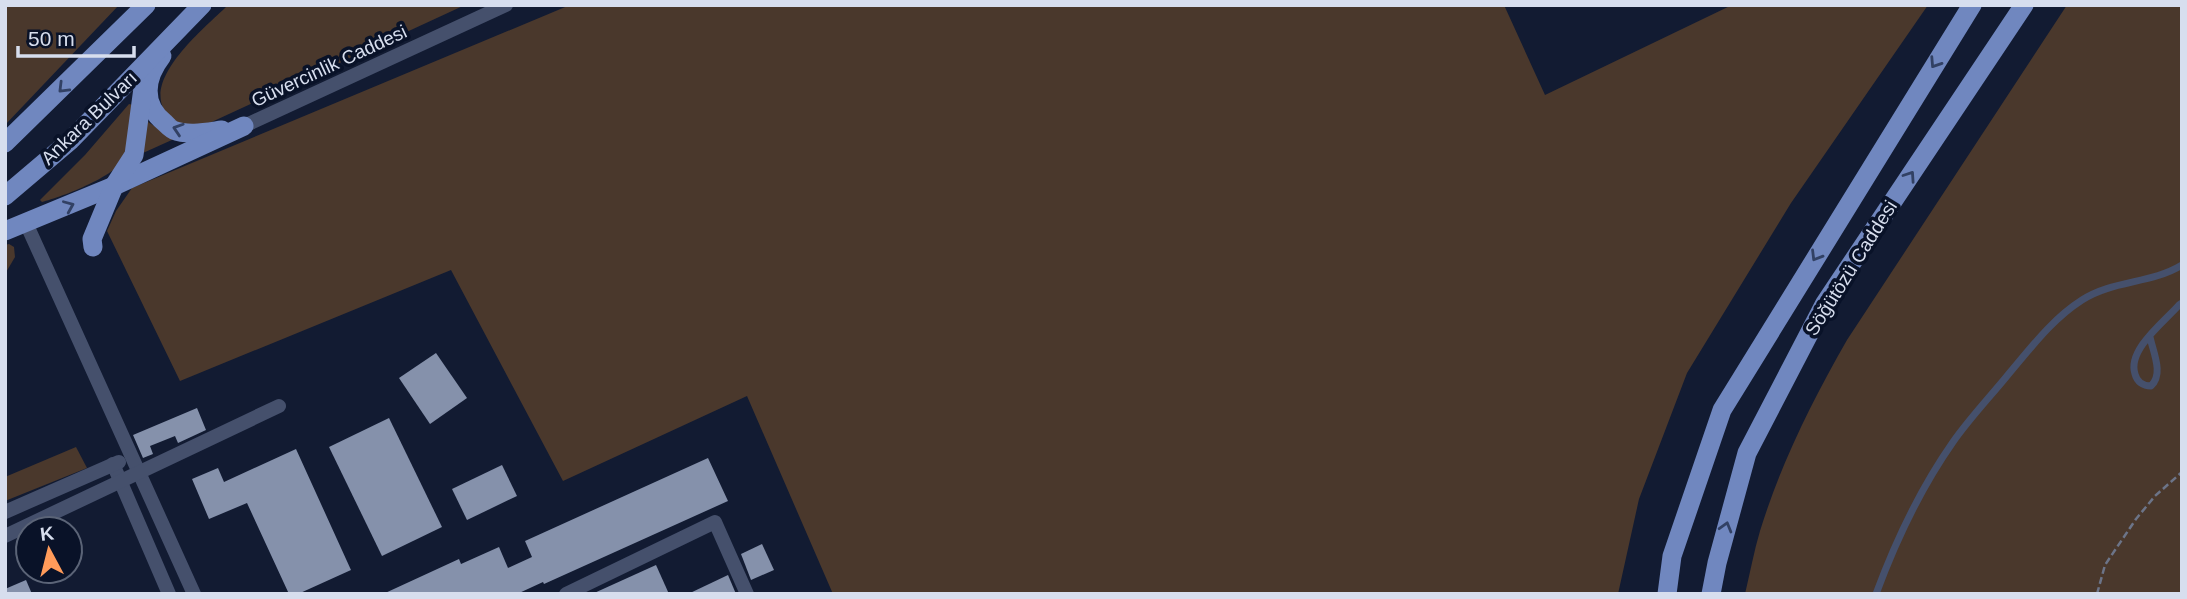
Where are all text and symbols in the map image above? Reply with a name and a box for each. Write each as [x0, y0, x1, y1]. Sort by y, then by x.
scale bar [18, 14, 133, 58]
street label: Güvercinlik Caddesi [248, 21, 410, 111]
text: 50 m [28, 27, 75, 50]
one-way arrow [1931, 55, 1944, 68]
street label: Ankara Bulvarı [37, 67, 141, 169]
one-way arrow [58, 80, 71, 93]
one-way arrow [172, 122, 184, 137]
one-way arrow [1902, 171, 1914, 184]
street label: Söğütözü Caddesi [1801, 197, 1901, 339]
one-way arrow [61, 200, 74, 214]
one-way arrow [1812, 249, 1825, 262]
north arrow [14, 515, 84, 585]
one-way arrow [1718, 521, 1733, 533]
text: K [39, 522, 55, 545]

